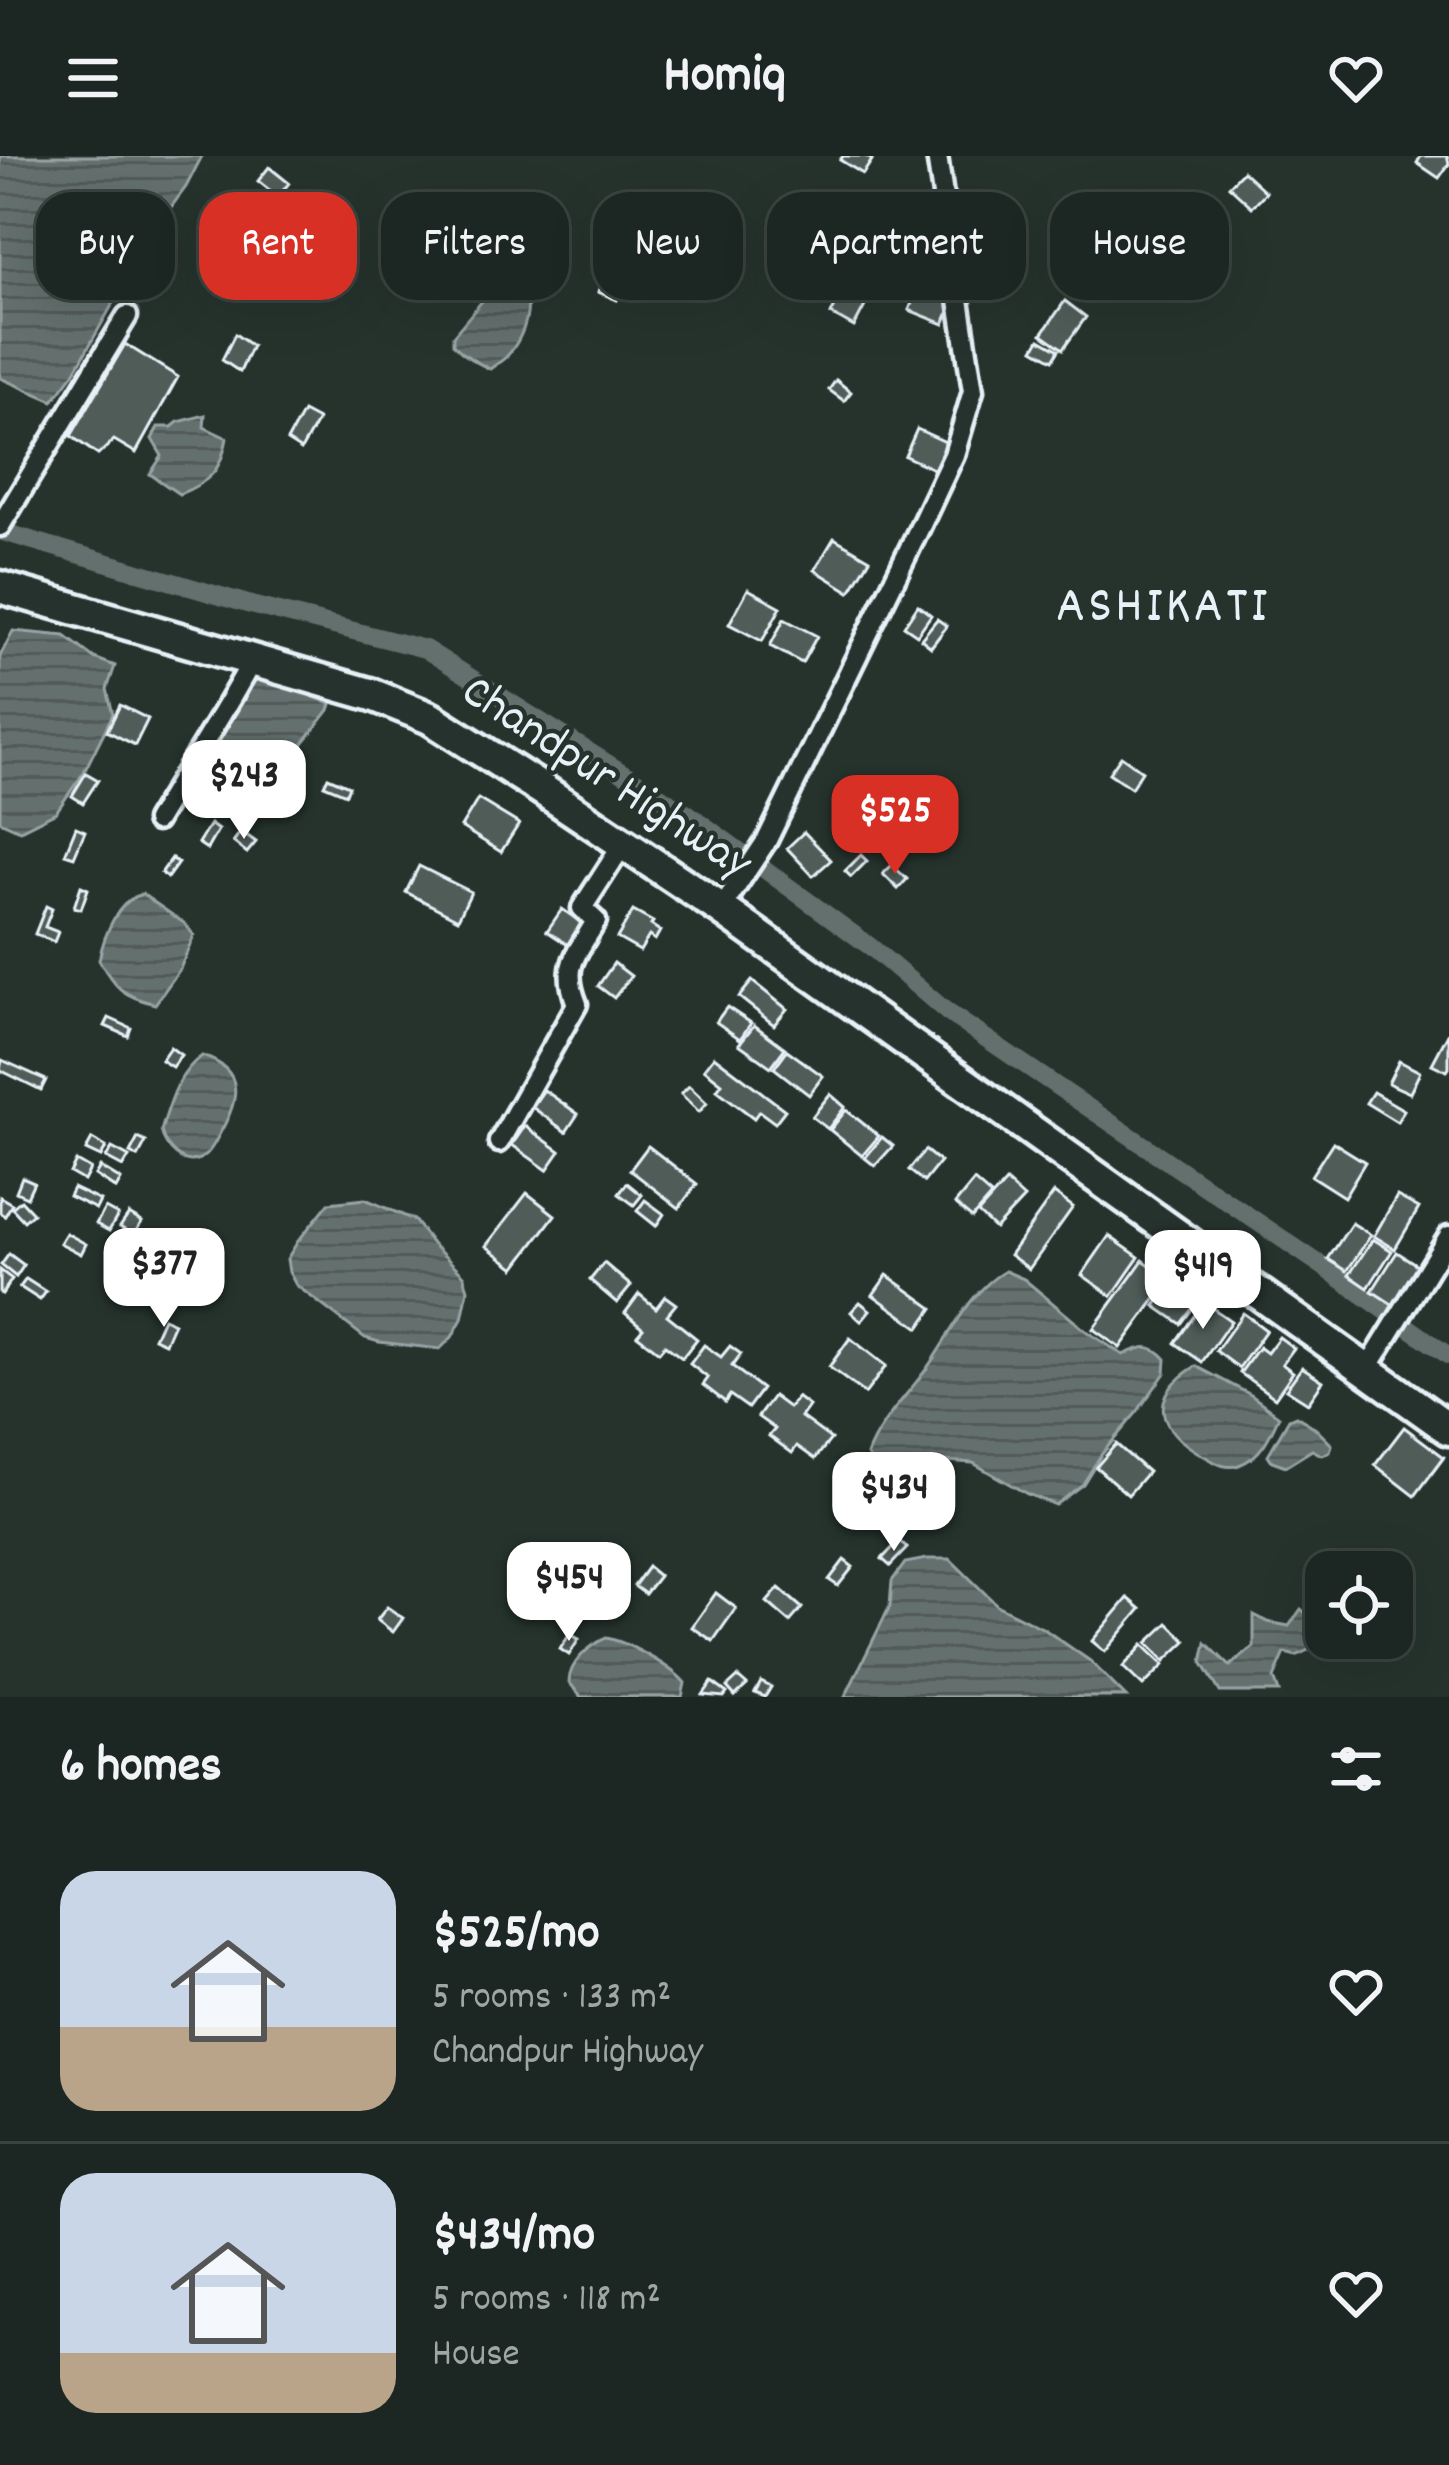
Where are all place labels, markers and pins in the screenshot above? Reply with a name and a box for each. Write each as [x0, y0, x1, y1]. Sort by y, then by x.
pin: $243 [173, 740, 315, 842]
pin: $525 [824, 775, 966, 877]
pin: $377 [93, 1228, 235, 1330]
pin: $419 [1132, 1230, 1274, 1332]
pin: $434 [823, 1452, 965, 1554]
pin: $454 [498, 1542, 640, 1644]

